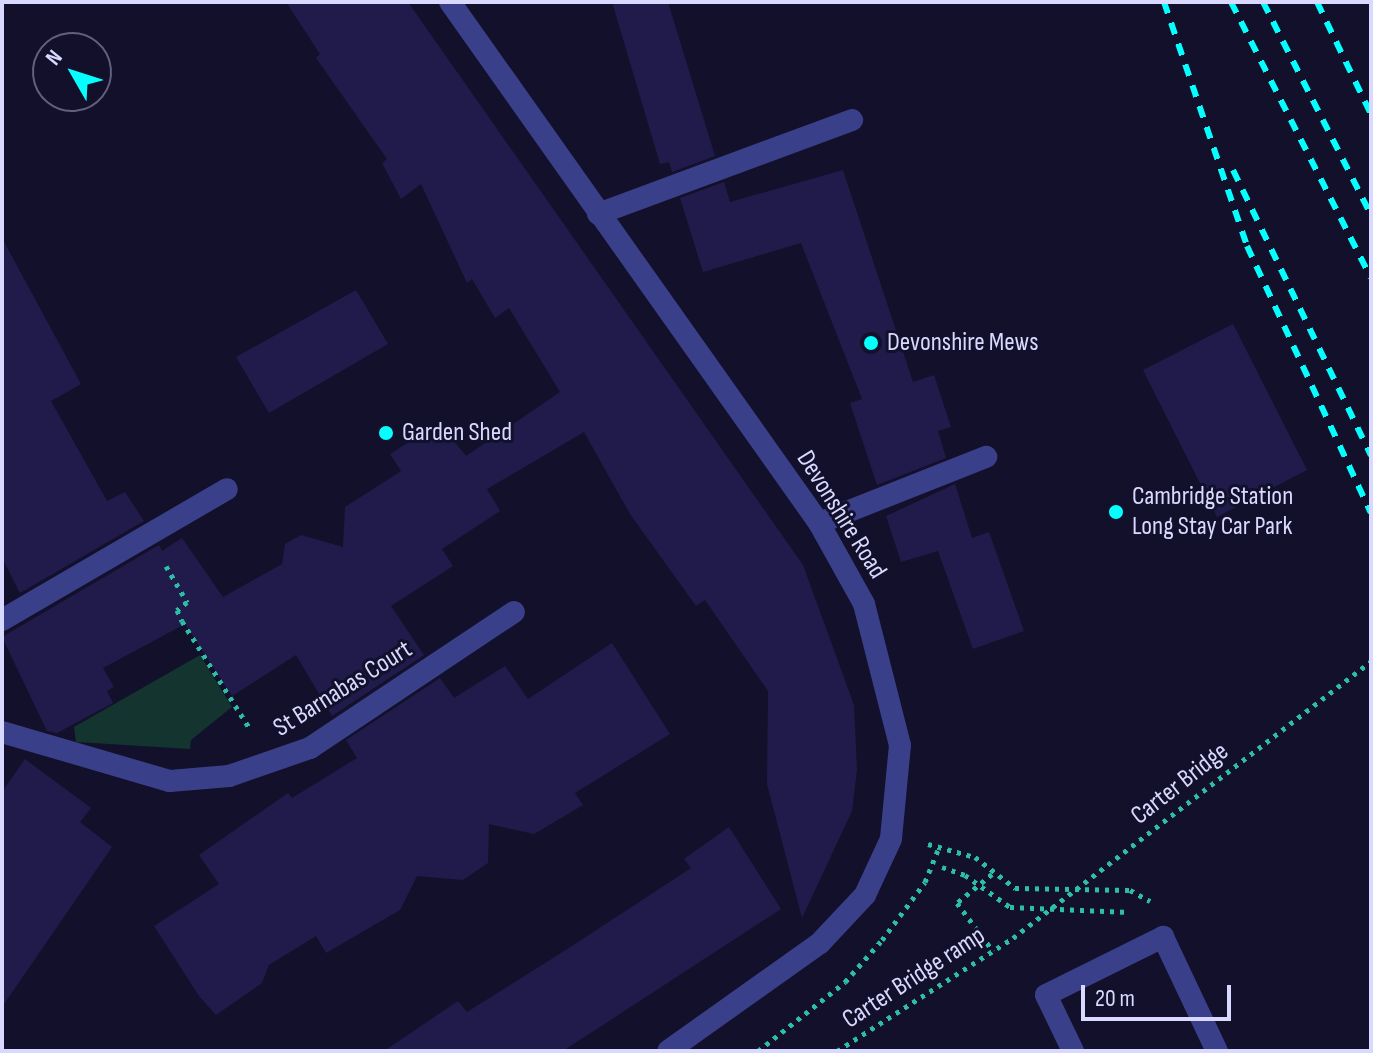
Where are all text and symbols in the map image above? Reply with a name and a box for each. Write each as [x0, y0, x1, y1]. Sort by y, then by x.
north arrow [32, 32, 112, 112]
text: N [40, 45, 69, 71]
place label: Devonshire Mews [887, 327, 1039, 359]
marker: Devonshire Mews [862, 334, 880, 352]
place label: Garden Shed [402, 417, 512, 449]
marker: Garden Shed [377, 424, 395, 442]
street label: Devonshire Road [789, 445, 893, 585]
place label: Cambridge Station Long Stay Car Park [1132, 481, 1293, 542]
marker: Cambridge Station Long Stay Car Park [1107, 503, 1125, 521]
street label: St Barnabas Court [268, 634, 418, 744]
street label: Carter Bridge [1125, 736, 1235, 832]
street label: Carter Bridge ramp [837, 920, 991, 1036]
scale bar [1085, 969, 1235, 1019]
text: 20 m [1095, 984, 1135, 1013]

